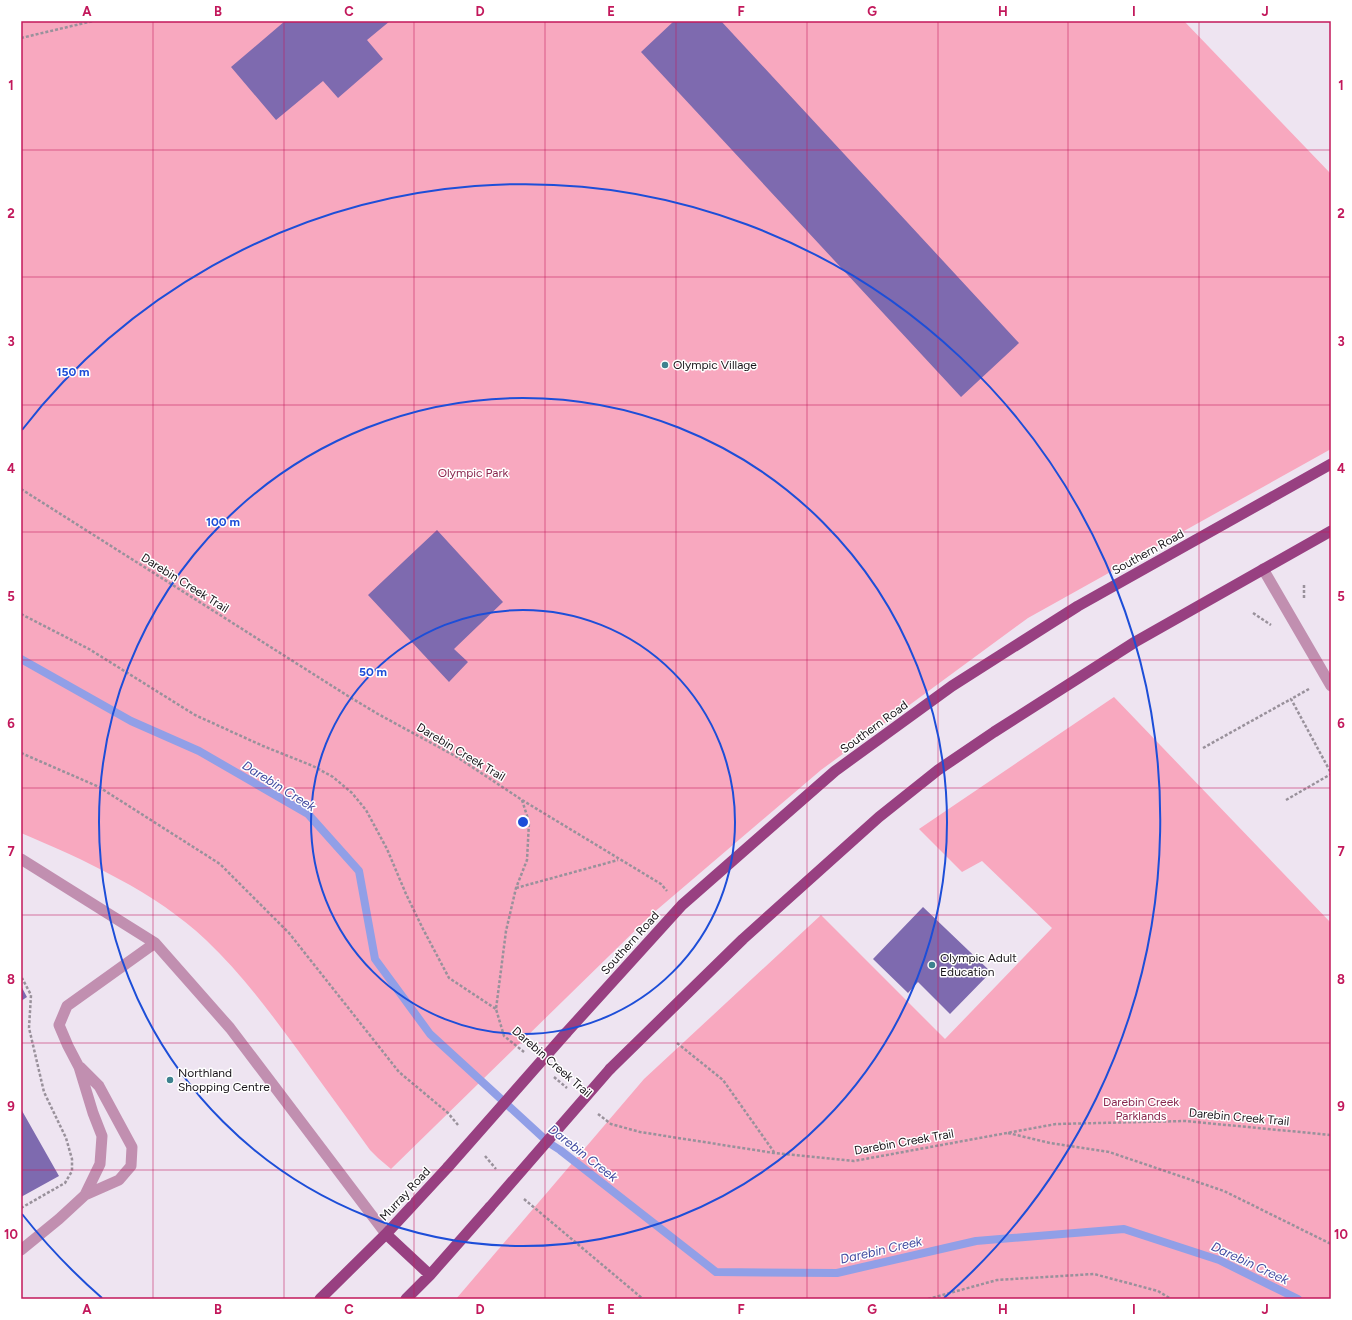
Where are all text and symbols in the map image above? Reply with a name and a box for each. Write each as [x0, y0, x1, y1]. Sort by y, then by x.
text: A [82, 4, 92, 19]
text: B [214, 4, 222, 19]
text: C [344, 4, 354, 19]
text: D [475, 4, 485, 19]
text: E [607, 4, 615, 19]
text: F [737, 4, 745, 19]
text: G [867, 4, 877, 19]
text: H [998, 4, 1008, 19]
text: I [1132, 4, 1136, 19]
text: J [1261, 4, 1269, 19]
text: 1 [8, 78, 14, 93]
text: 1 [1338, 78, 1344, 93]
text: 2 [7, 206, 15, 221]
text: 2 [1337, 206, 1345, 221]
text: 3 [7, 334, 15, 349]
text: 3 [1337, 334, 1345, 349]
place label: Olympic Village [673, 358, 757, 372]
marker: Olympic Village [660, 360, 670, 370]
text: 150 m [56, 365, 90, 379]
text: 4 [7, 461, 15, 476]
text: 4 [1337, 461, 1345, 476]
park label: Olympic Park [438, 466, 508, 480]
text: 100 m [206, 515, 240, 529]
street label: Southern Road [1110, 526, 1186, 578]
street label: Darebin Creek Trail [139, 550, 231, 616]
text: 5 [7, 589, 15, 604]
text: 5 [1337, 589, 1345, 604]
text: 50 m [359, 665, 387, 679]
street label: Southern Road [837, 698, 911, 756]
text: 6 [7, 716, 15, 731]
text: 6 [1337, 716, 1345, 731]
street label: Darebin Creek Trail [414, 720, 508, 784]
water label: Darebin Creek [240, 757, 319, 815]
centre of rings [516, 815, 530, 829]
text: 7 [7, 844, 15, 859]
text: 7 [1337, 844, 1345, 859]
street label: Southern Road [598, 909, 662, 977]
place label: Olympic Adult Education [940, 951, 1017, 979]
marker: Olympic Adult Education [927, 960, 937, 970]
text: 8 [7, 972, 15, 987]
text: 8 [1337, 972, 1345, 987]
street label: Darebin Creek Trail [509, 1024, 595, 1100]
place label: Northland Shopping Centre [178, 1066, 270, 1094]
marker: Northland Shopping Centre [165, 1075, 175, 1085]
park label: Darebin Creek Parklands [1103, 1095, 1179, 1123]
text: 9 [7, 1099, 15, 1114]
text: 9 [1337, 1099, 1345, 1114]
street label: Darebin Creek Trail [1188, 1106, 1290, 1128]
water label: Darebin Creek [545, 1121, 621, 1185]
street label: Darebin Creek Trail [853, 1126, 955, 1158]
street label: Murray Road [377, 1164, 433, 1224]
text: 10 [4, 1227, 18, 1242]
text: 10 [1334, 1227, 1348, 1242]
water label: Darebin Creek [839, 1233, 924, 1267]
water label: Darebin Creek [1209, 1239, 1292, 1288]
text: A [82, 1302, 92, 1317]
text: B [214, 1302, 222, 1317]
text: C [344, 1302, 354, 1317]
text: D [475, 1302, 485, 1317]
text: E [607, 1302, 615, 1317]
text: F [737, 1302, 745, 1317]
text: G [867, 1302, 877, 1317]
text: H [998, 1302, 1008, 1317]
text: I [1132, 1302, 1136, 1317]
text: J [1261, 1302, 1269, 1317]

